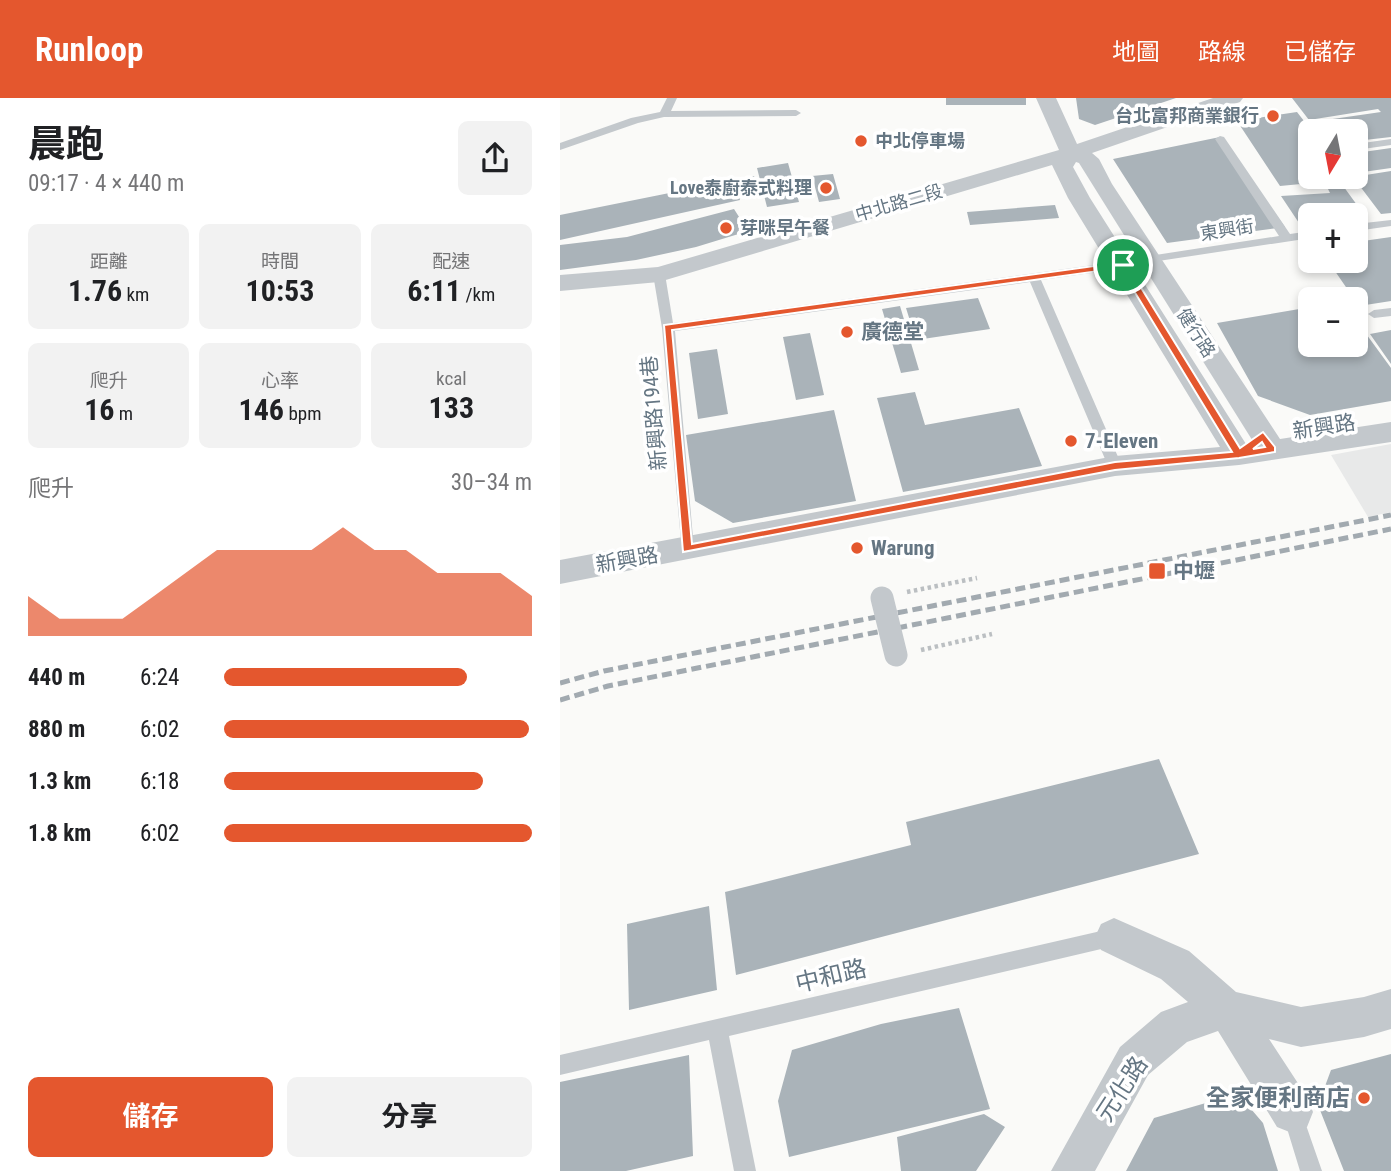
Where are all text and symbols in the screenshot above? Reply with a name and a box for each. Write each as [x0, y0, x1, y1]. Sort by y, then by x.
text: Runloop [35, 30, 143, 69]
text: 地圖 [1112, 38, 1160, 66]
text: 路線 [1198, 38, 1246, 66]
text: 已儲存 [1284, 38, 1356, 66]
place label: 台北富邦商業銀行 [1115, 105, 1259, 126]
marker: 台北富邦商業銀行 [1265, 108, 1281, 124]
north arrow [1298, 119, 1368, 189]
map controls [1298, 119, 1368, 357]
button: share [458, 121, 532, 195]
text: 晨跑 [28, 122, 104, 166]
place label: 中北停車場 [875, 130, 965, 151]
marker: 中北停車場 [853, 133, 869, 149]
text: 09:17 · 4 × 440 m [28, 170, 184, 197]
place label: Love泰廚泰式料理 [670, 177, 812, 198]
marker: Love泰廚泰式料理 [818, 180, 834, 196]
street label: 中北路二段 [853, 180, 945, 225]
button: + [1298, 203, 1368, 273]
street label: 東興街 [1199, 215, 1255, 244]
place label: 芽咪早午餐 [740, 217, 830, 238]
marker: 芽咪早午餐 [718, 220, 734, 236]
pin [1093, 235, 1153, 295]
icon: arrive [1104, 246, 1142, 284]
text: 距離 [90, 250, 128, 273]
text: 時間 [261, 250, 299, 273]
text: 配速 [432, 250, 470, 273]
text: 1.76 [68, 273, 122, 308]
text: 10:53 [246, 273, 314, 308]
text: 6:11 [407, 273, 461, 308]
text: km [122, 283, 149, 306]
text: /km [461, 283, 495, 306]
button: − [1298, 287, 1368, 357]
street label: 健行路 [1173, 304, 1220, 361]
place label: 廣德堂 [861, 320, 924, 344]
marker: 廣德堂 [839, 324, 855, 340]
street label: 新興路194巷 [637, 355, 671, 471]
text: kcal [436, 367, 467, 390]
text: 爬升 [90, 369, 128, 392]
text: 心率 [261, 369, 299, 392]
text: 133 [429, 390, 474, 425]
text: 16 [84, 392, 114, 427]
text: 146 [239, 392, 284, 427]
text: m [114, 402, 133, 425]
text: bpm [284, 402, 321, 425]
street label: 新興路 [1291, 410, 1357, 444]
place label: 7-Eleven [1085, 429, 1158, 453]
marker: 7-Eleven [1063, 433, 1079, 449]
text: 30–34 m [451, 469, 532, 496]
text: 爬升 [28, 475, 74, 502]
place label: Warung [871, 536, 934, 560]
marker: Warung [849, 540, 865, 556]
street label: 新興路 [594, 543, 660, 577]
place label: 中壢 [1173, 559, 1215, 583]
marker: 中壢 [1147, 561, 1167, 581]
text: 440 m [28, 664, 85, 691]
text: 6:24 [140, 664, 179, 691]
text: 880 m [28, 716, 85, 743]
text: 6:02 [140, 716, 179, 743]
text: 1.3 km [28, 768, 91, 795]
text: 6:18 [140, 768, 179, 795]
text: 1.8 km [28, 820, 91, 847]
text: 6:02 [140, 820, 179, 847]
street label: 中和路 [793, 954, 869, 998]
street label: 元化路 [1091, 1051, 1153, 1127]
button: 儲存 [28, 1077, 273, 1157]
button: 分享 [287, 1077, 532, 1157]
place label: 全家便利商店 [1206, 1084, 1350, 1112]
marker: 全家便利商店 [1356, 1090, 1372, 1106]

